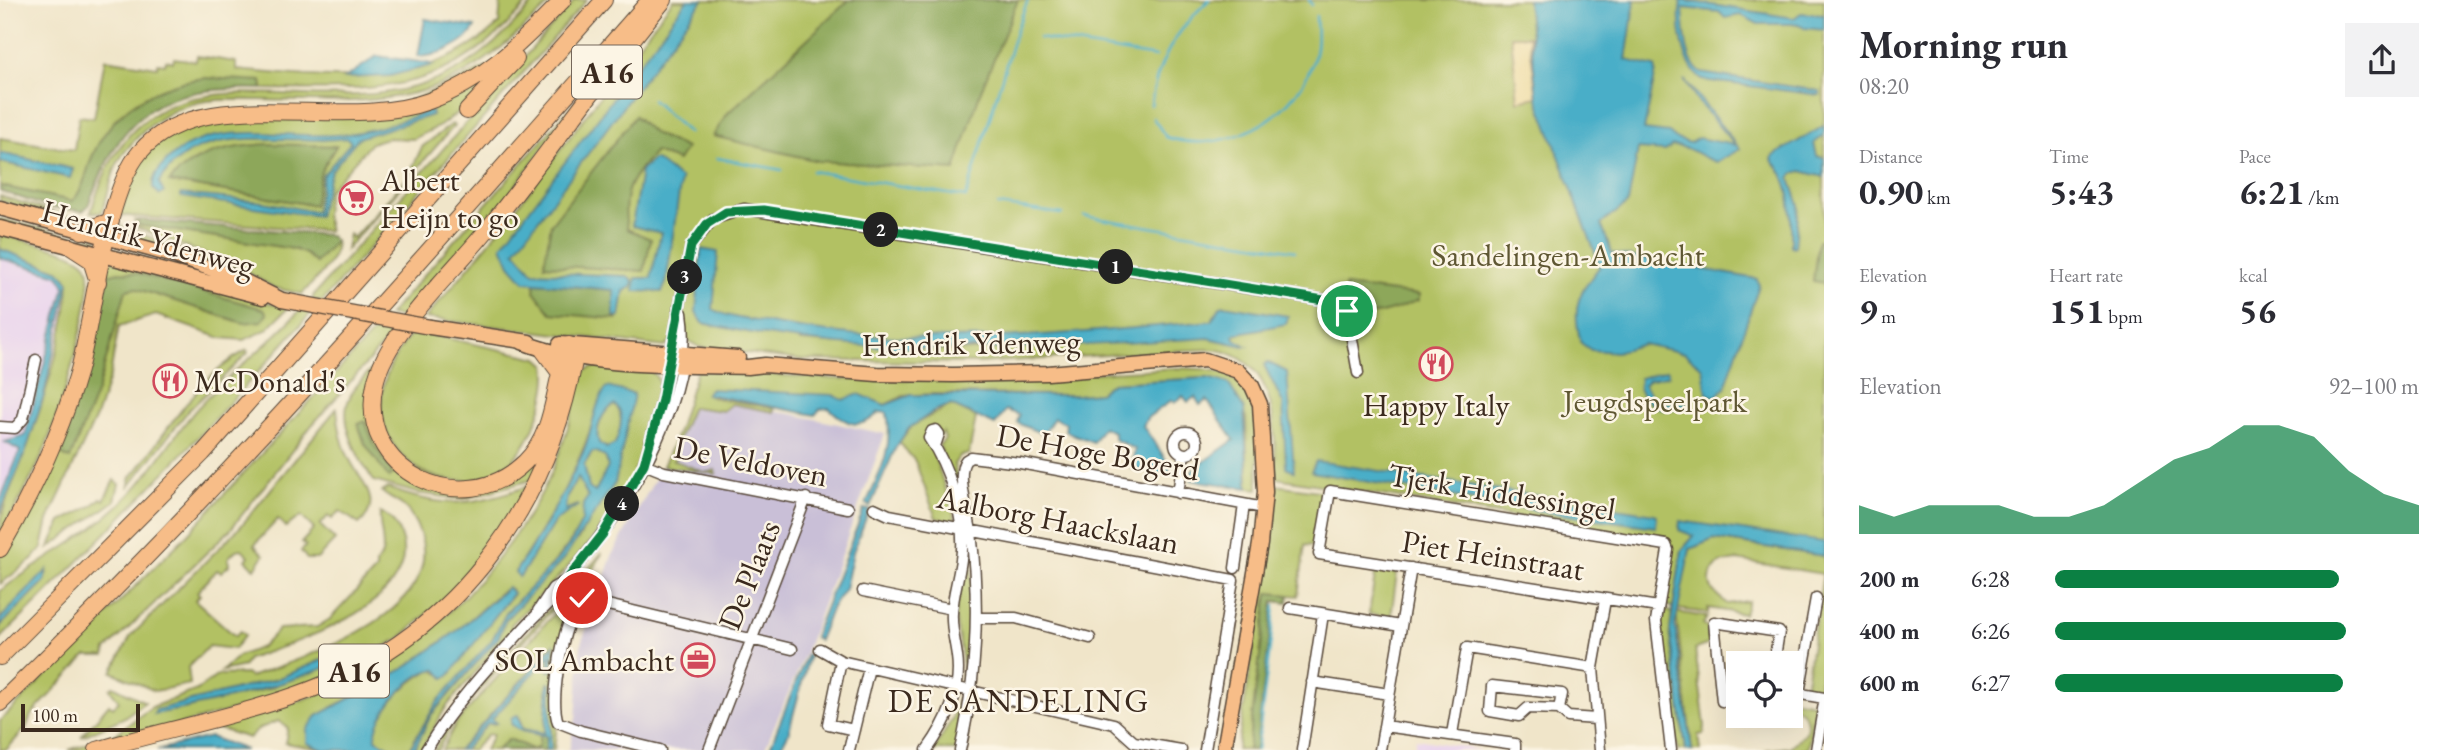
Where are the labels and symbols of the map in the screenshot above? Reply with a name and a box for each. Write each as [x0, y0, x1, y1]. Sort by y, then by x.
road number: A16 [572, 46, 642, 99]
place label: Albert Heijn to go [379, 159, 519, 238]
supermarket icon: Albert Heijn to go [337, 179, 375, 217]
street label: Hendrik Ydenweg [37, 189, 260, 287]
pin: 2 [864, 212, 898, 247]
park label: Sandelingen-Ambacht [1432, 234, 1704, 276]
pin: 1 [1098, 250, 1134, 284]
pin: 3 [668, 260, 702, 294]
pin [1317, 281, 1377, 341]
street label: Hendrik Ydenweg [861, 320, 1082, 366]
restaurant icon: Happy Italy [1417, 345, 1455, 383]
place label: McDonald's [194, 360, 345, 402]
restaurant icon: McDonald's [151, 362, 189, 400]
park label: Jeugdspeelpark [1560, 380, 1748, 422]
place label: Happy Italy [1363, 384, 1510, 426]
street label: De Hoge Bogerd [993, 413, 1204, 491]
street label: De Veldoven [671, 426, 831, 496]
street label: Tjerk Hiddessingel [1385, 453, 1619, 531]
street label: Aalborg Haackslaan [932, 476, 1183, 564]
pin: 4 [604, 486, 640, 522]
street label: De Plaats [708, 514, 790, 636]
street label: Piet Heinstraat [1399, 520, 1587, 590]
pin [552, 568, 612, 628]
place label: SOL Ambacht [494, 639, 674, 681]
office icon: SOL Ambacht [679, 641, 717, 679]
road number: A16 [319, 644, 389, 698]
district label: DE SANDELING [888, 679, 1150, 722]
scale bar [21, 701, 140, 733]

